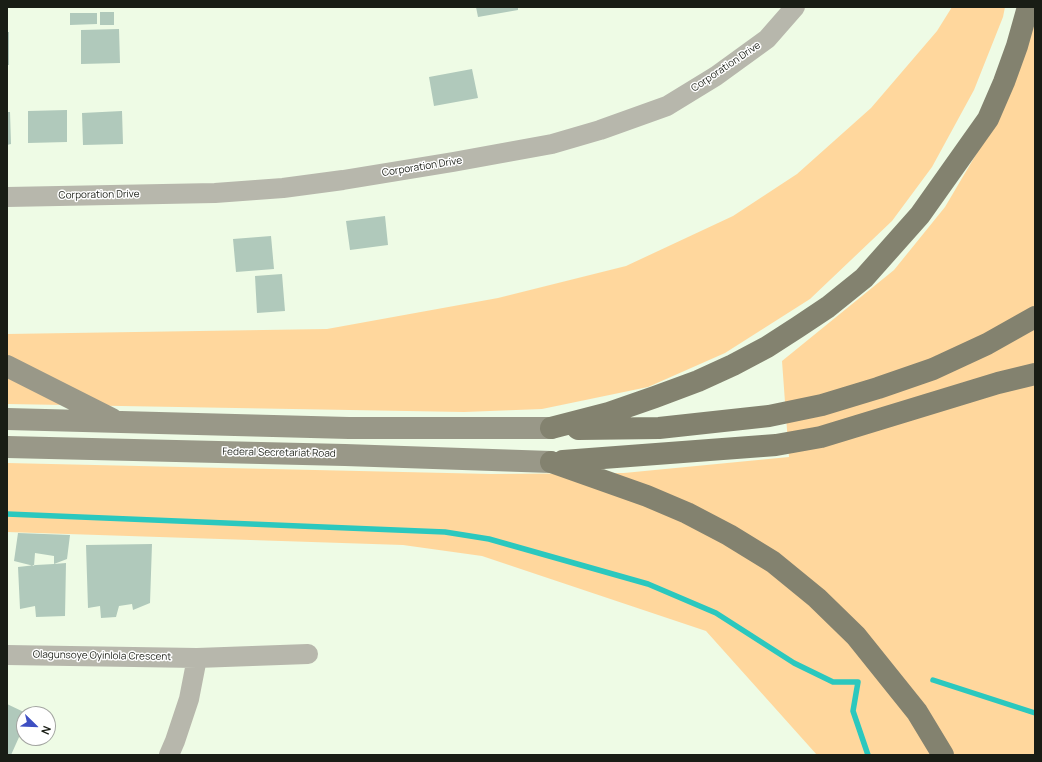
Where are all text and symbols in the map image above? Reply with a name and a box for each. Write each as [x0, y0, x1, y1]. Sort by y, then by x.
street label: Corporation Drive [689, 39, 763, 95]
street label: Corporation Drive [381, 155, 463, 179]
street label: Corporation Drive [58, 188, 140, 202]
street label: Federal Secretariat Road [222, 446, 336, 460]
street label: Olagunsoye Oyinlola Crescent [33, 649, 171, 663]
north arrow [16, 706, 56, 746]
text: N [38, 724, 55, 737]

